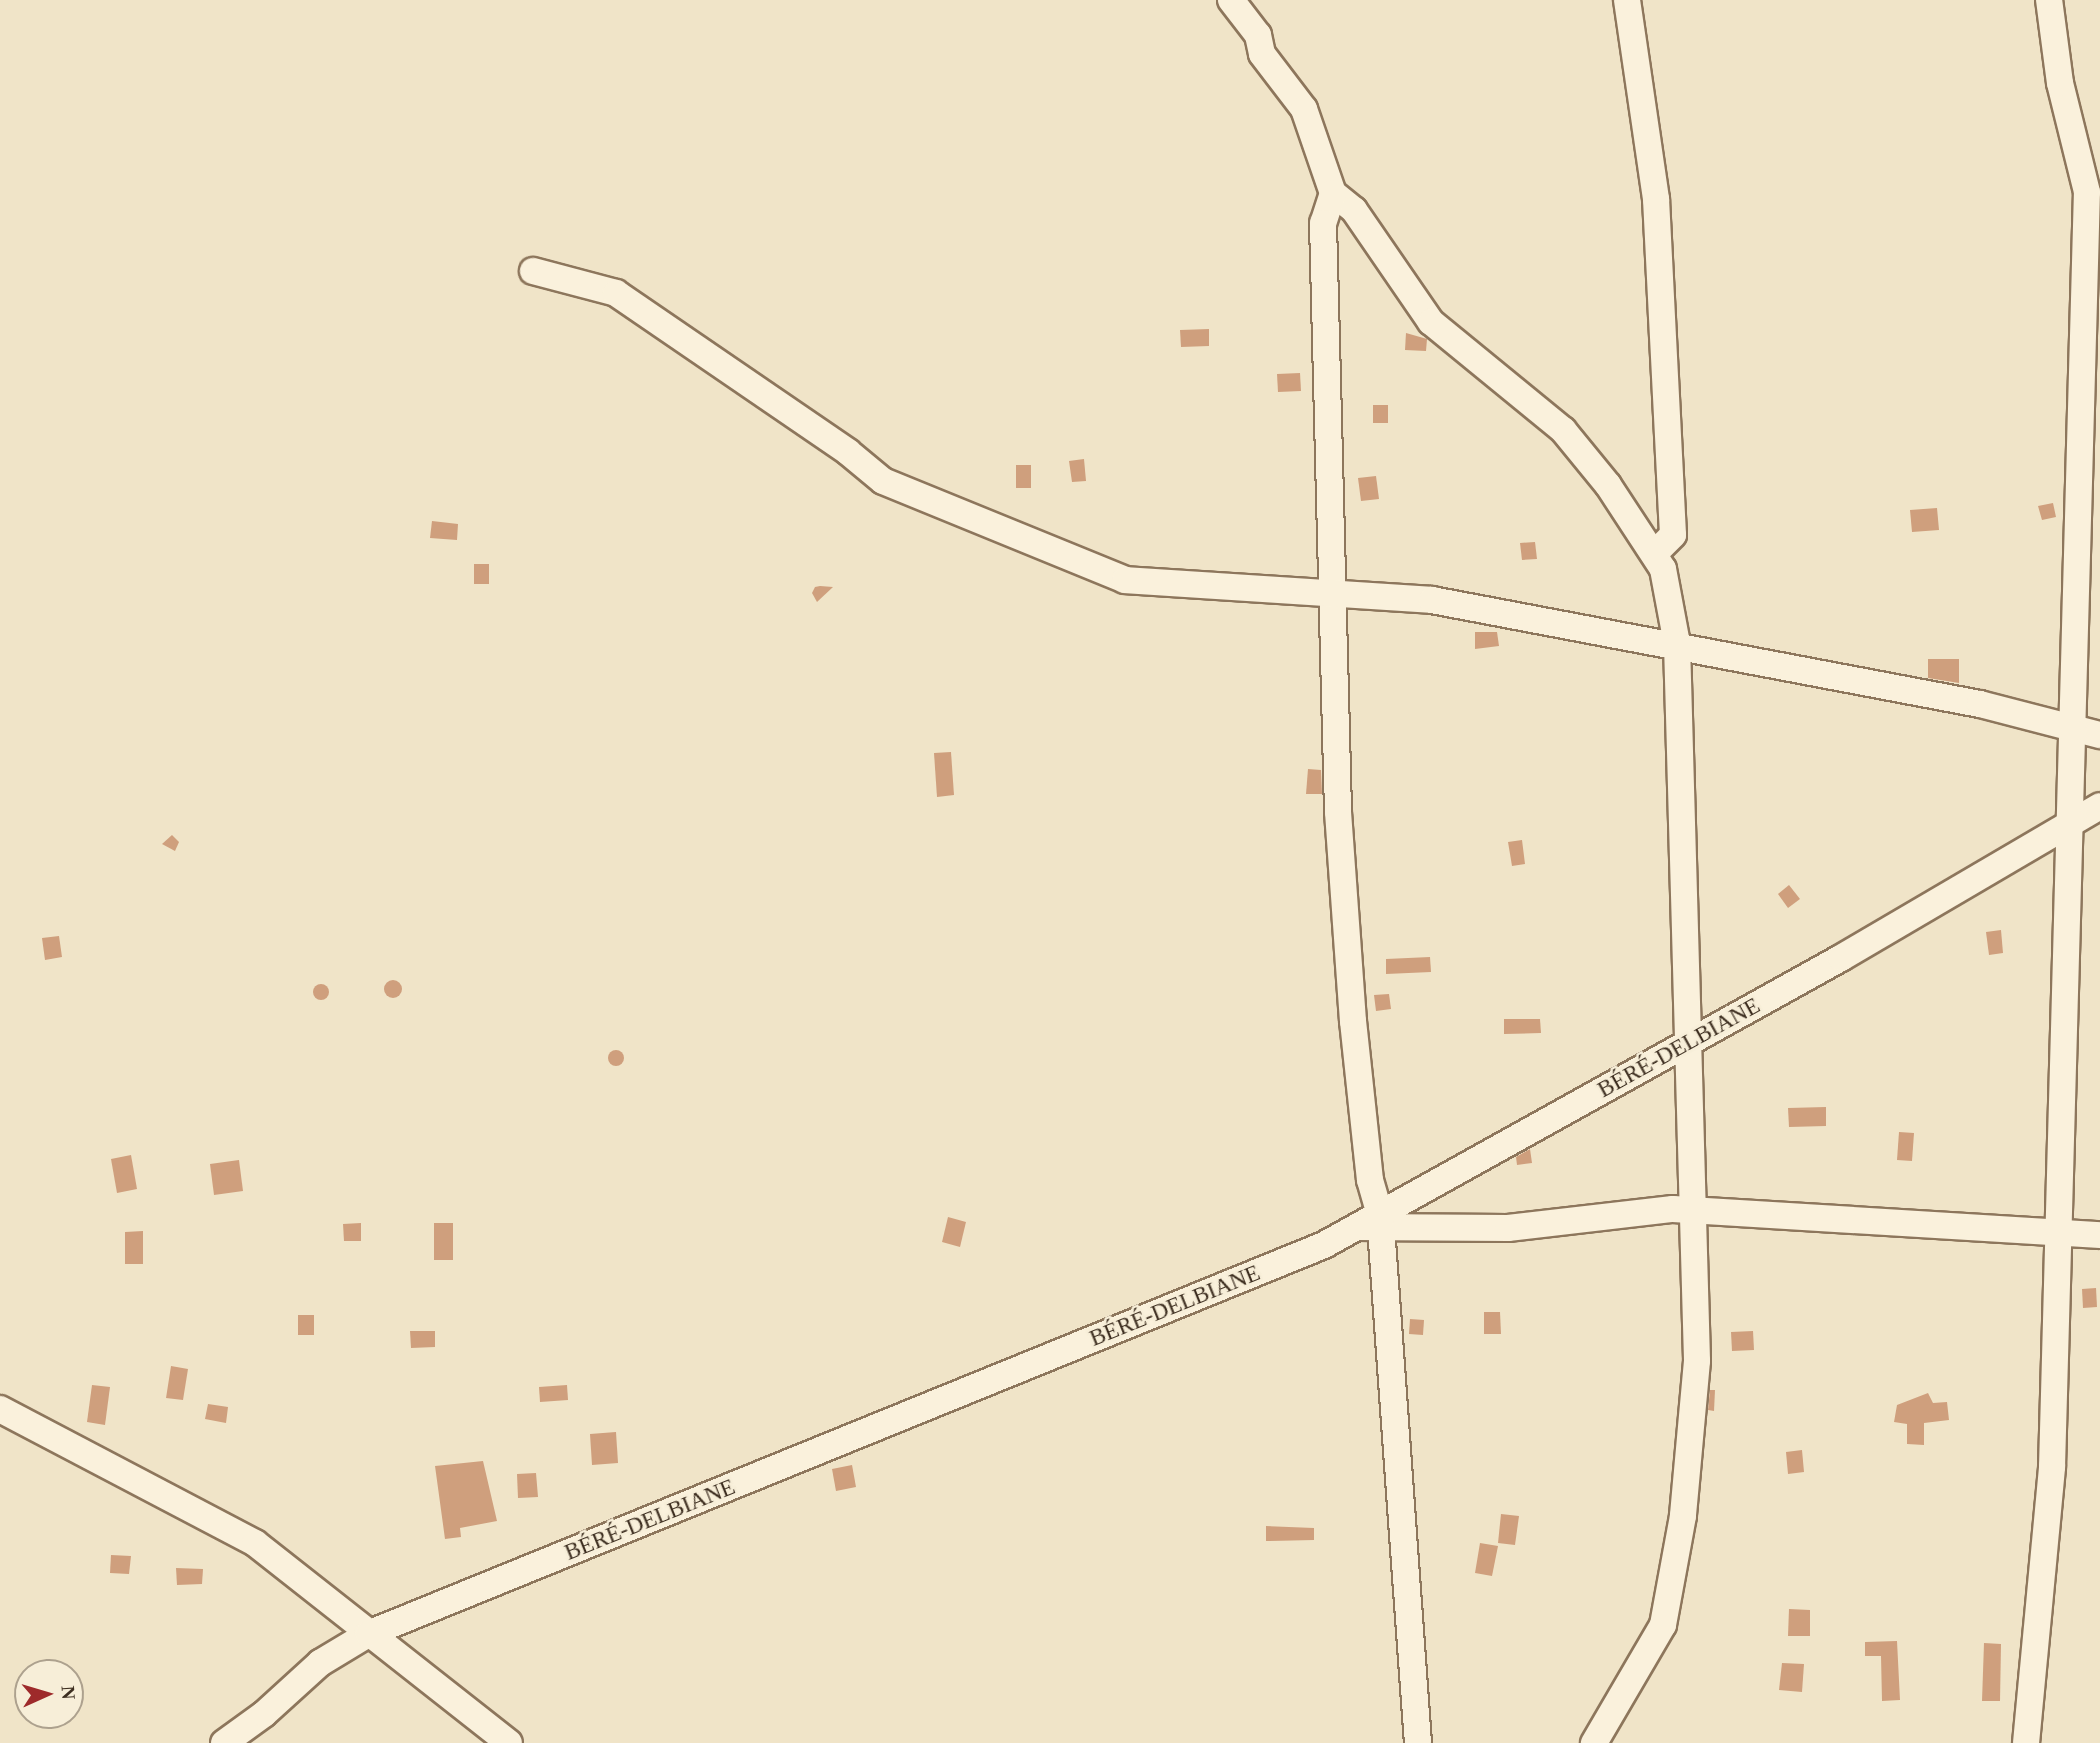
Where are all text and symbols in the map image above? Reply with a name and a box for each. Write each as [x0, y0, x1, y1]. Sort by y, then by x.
street label: BÉRÉ-DELBIANE [1593, 992, 1765, 1104]
street label: BÉRÉ-DELBIANE [1086, 1259, 1264, 1353]
street label: BÉRÉ-DELBIANE [561, 1473, 739, 1567]
north arrow [14, 1659, 84, 1729]
text: N [57, 1685, 79, 1700]

